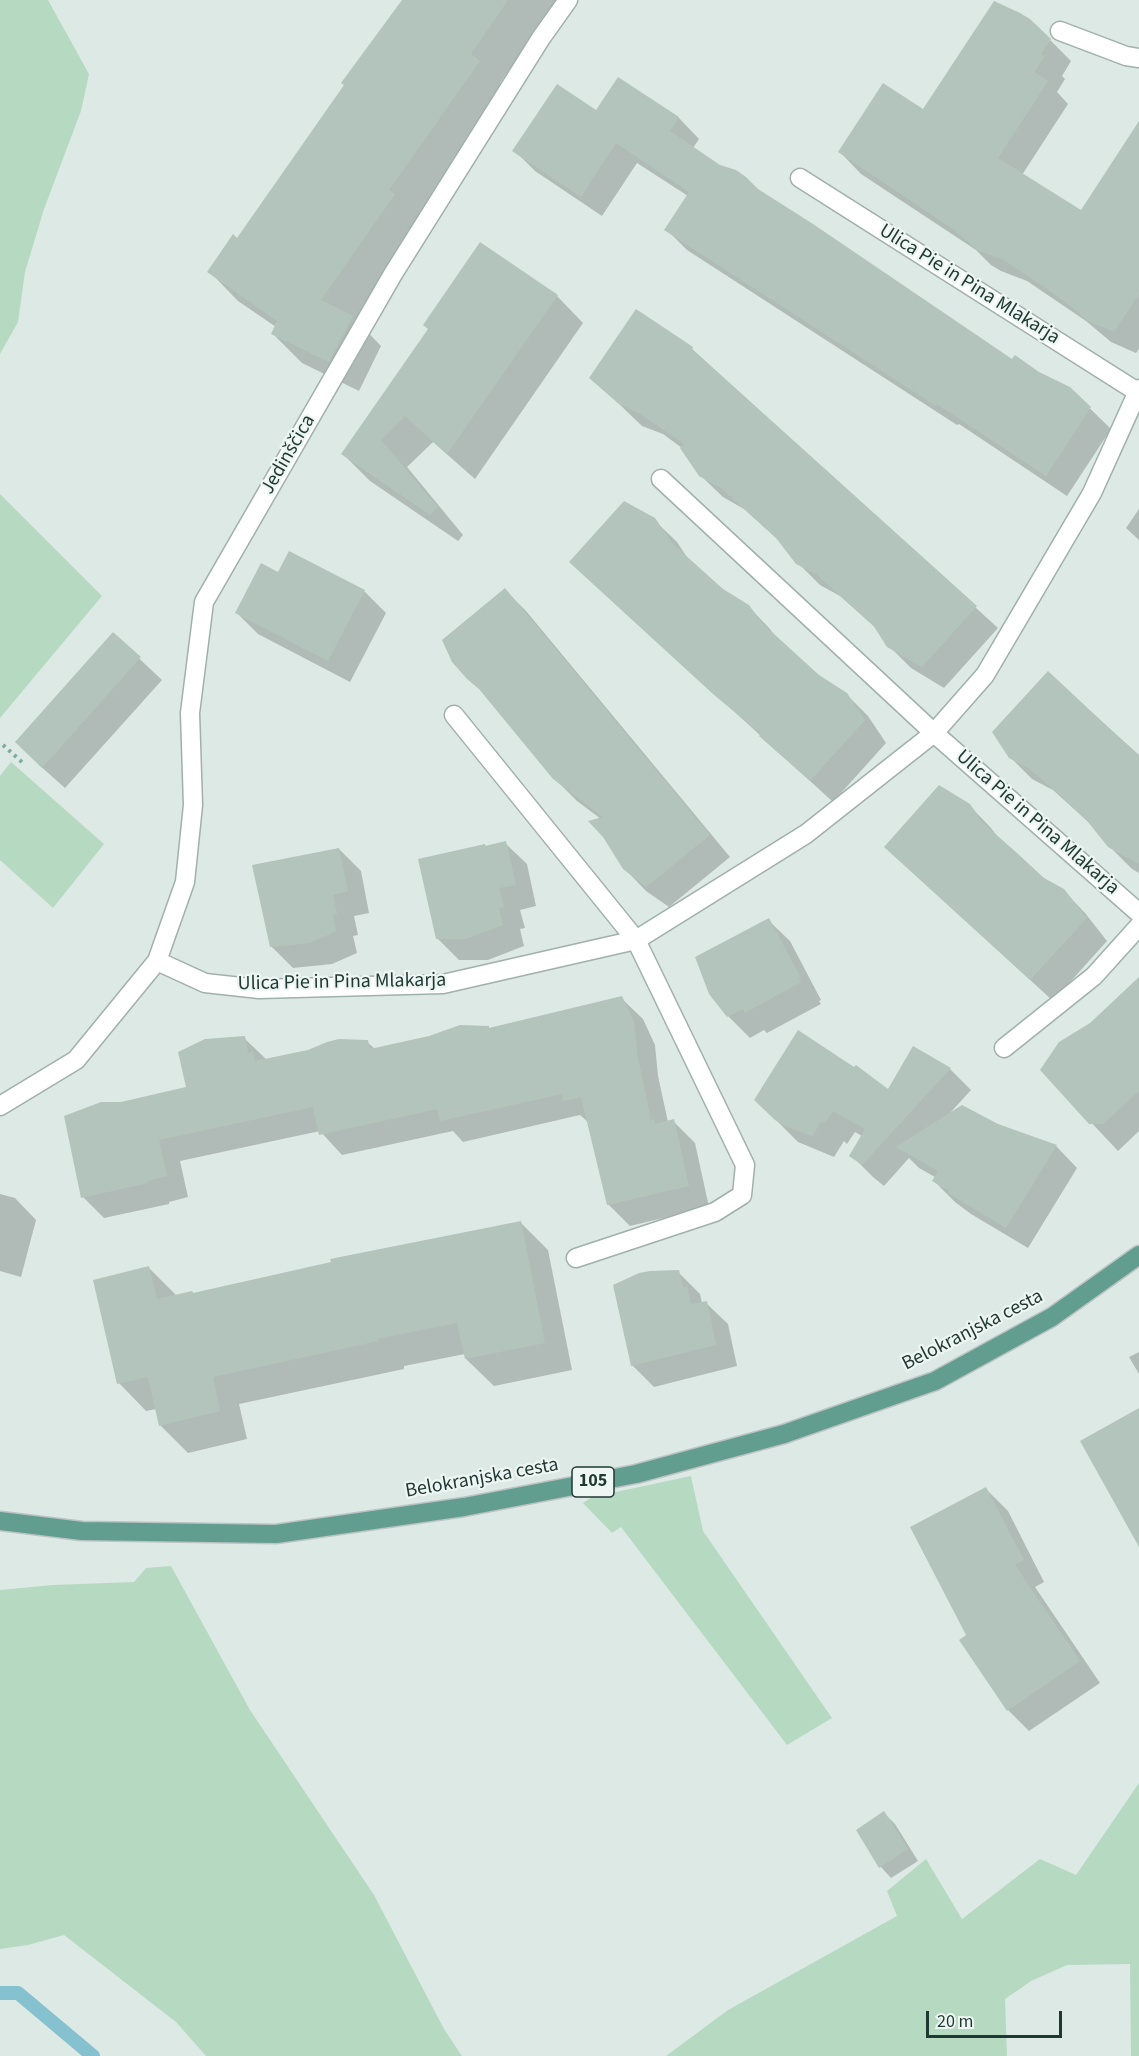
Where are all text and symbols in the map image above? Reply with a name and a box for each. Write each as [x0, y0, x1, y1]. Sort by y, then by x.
street label: Ulica Pie in Pina Mlakarja [874, 220, 1064, 350]
street label: Jedinščica [257, 411, 321, 499]
street label: Ulica Pie in Pina Mlakarja [950, 745, 1124, 901]
street label: Ulica Pie in Pina Mlakarja [237, 969, 447, 997]
street label: Belokranjska cesta [898, 1285, 1048, 1377]
street label: Belokranjska cesta [404, 1454, 560, 1504]
road number: 105 [572, 1467, 614, 1497]
scale bar [929, 1999, 1066, 2037]
text: 20 m [937, 2009, 973, 2034]

